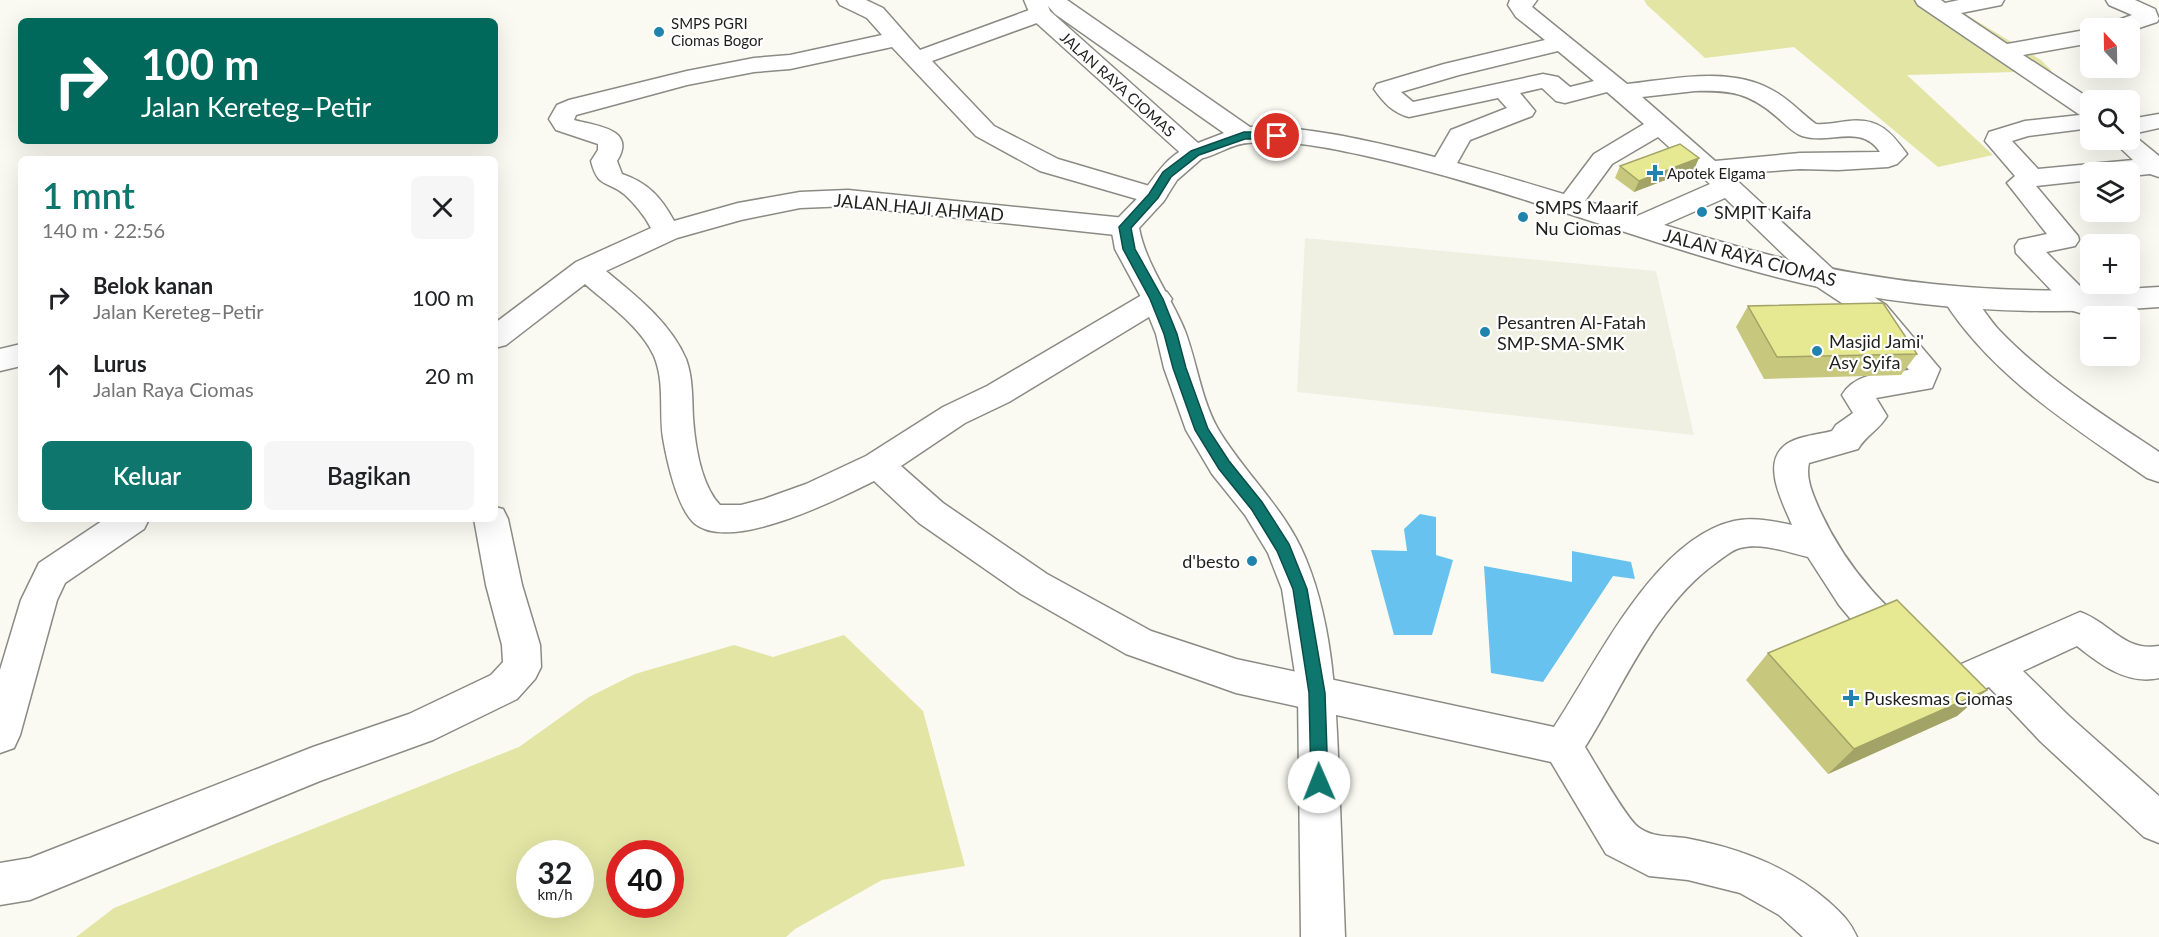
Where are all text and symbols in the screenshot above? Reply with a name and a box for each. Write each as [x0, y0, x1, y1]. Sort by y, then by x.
place label: SMPS PGRI Ciomas Bogor [671, 14, 763, 49]
north arrow [2080, 18, 2140, 78]
map controls [2080, 18, 2140, 366]
marker: SMPS PGRI Ciomas Bogor [652, 25, 666, 39]
street label: JALAN RAYA CIOMAS [1057, 28, 1179, 140]
text: 100 m [141, 39, 259, 89]
icon: right [42, 42, 120, 120]
text: Jalan Kereteg–Petir [141, 90, 371, 123]
button: search [2080, 90, 2140, 150]
pin [1251, 110, 1302, 161]
icon: arrive [1260, 119, 1293, 152]
button: layers [2080, 162, 2140, 222]
place label: Apotek Elgama [1667, 164, 1766, 182]
marker: Apotek Elgama [1648, 166, 1662, 180]
text: 1 mnt [42, 173, 135, 217]
button: close [411, 176, 474, 239]
street label: JALAN HAJI AHMAD [833, 189, 1005, 225]
place label: SMPS Maarif Nu Ciomas [1535, 196, 1639, 239]
place label: SMPIT Kaifa [1714, 201, 1811, 223]
marker: SMPIT Kaifa [1695, 205, 1709, 219]
marker: SMPS Maarif Nu Ciomas [1516, 210, 1530, 224]
text: 140 m · 22:56 [42, 218, 165, 242]
street label: JALAN RAYA CIOMAS [1661, 223, 1839, 291]
button: + [2080, 234, 2140, 294]
text: Belok kanan [93, 272, 213, 299]
icon: right [42, 281, 75, 314]
text: 100 m [412, 284, 474, 311]
text: Jalan Kereteg–Petir [93, 299, 264, 323]
button: − [2080, 306, 2140, 366]
place label: Pesantren Al-Fatah SMP-SMA-SMK [1497, 311, 1646, 354]
marker: Pesantren Al-Fatah SMP-SMA-SMK [1478, 325, 1492, 339]
place label: Masjid Jami' Asy Syifa [1829, 330, 1924, 373]
marker: Masjid Jami' Asy Syifa [1810, 344, 1824, 358]
text: Lurus [93, 350, 147, 377]
icon: ahead [42, 359, 75, 392]
text: 20 m [425, 362, 474, 389]
text: Jalan Raya Ciomas [93, 377, 254, 401]
button: Keluar [42, 441, 252, 510]
button: Bagikan [264, 441, 474, 510]
place label: d'besto [1182, 550, 1240, 572]
marker: d'besto [1245, 554, 1259, 568]
place label: Puskesmas Ciomas [1864, 687, 2013, 709]
marker: Puskesmas Ciomas [1842, 689, 1860, 707]
position arrow [1287, 750, 1351, 814]
speed limit sign: 40 [606, 840, 684, 918]
text: 32 [538, 854, 572, 890]
text: km/h [537, 885, 573, 903]

